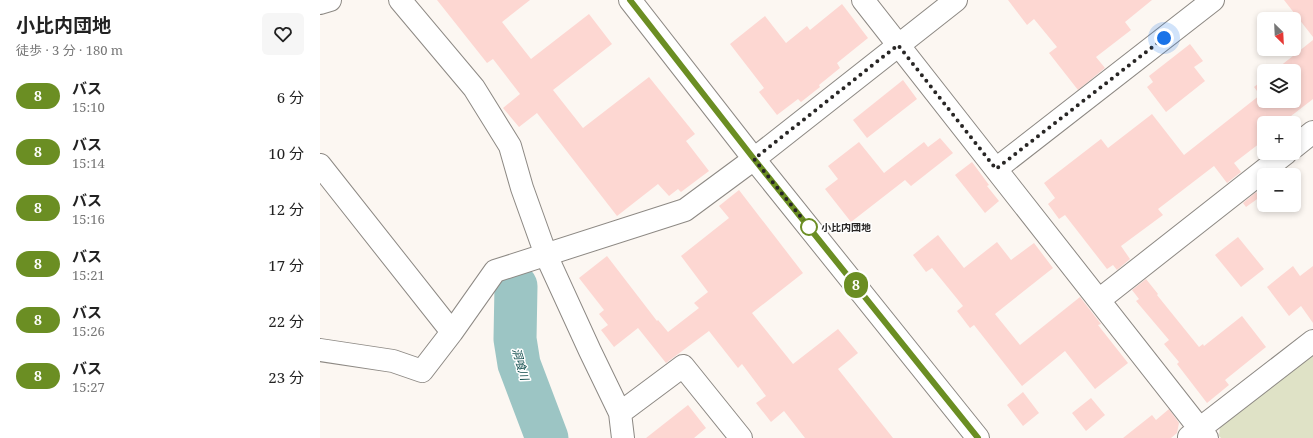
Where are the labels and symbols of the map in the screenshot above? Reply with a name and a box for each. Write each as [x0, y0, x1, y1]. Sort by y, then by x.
north arrow [1257, 12, 1301, 56]
your location [1154, 28, 1174, 48]
marker: 小比内団地 [800, 218, 818, 236]
place label: 小比内団地 [821, 220, 871, 234]
line badge: 8 [843, 272, 869, 298]
water label: 洞喰川 [509, 346, 533, 383]

